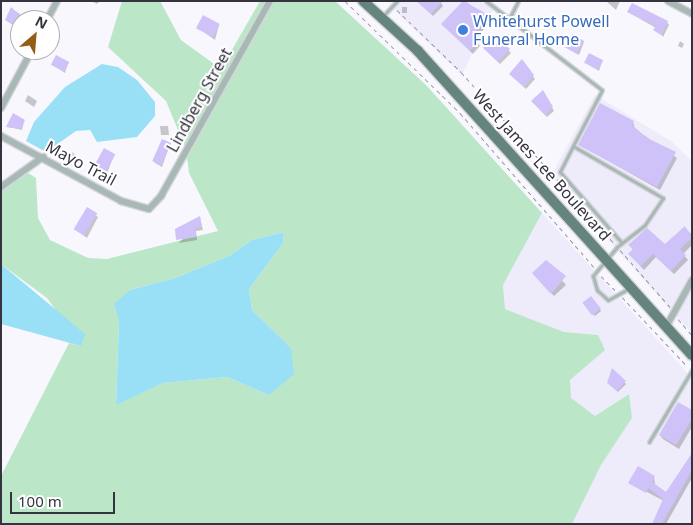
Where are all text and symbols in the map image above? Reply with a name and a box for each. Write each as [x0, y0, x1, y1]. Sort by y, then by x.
north arrow [10, 10, 60, 60]
text: N [32, 11, 51, 33]
place label: Whitehurst Powell Funeral Home [473, 11, 610, 49]
marker: Whitehurst Powell Funeral Home [457, 24, 469, 36]
street label: Lindberg Street [162, 45, 236, 155]
street label: West James Lee Boulevard [469, 85, 615, 245]
street label: Mayo Trail [42, 136, 120, 190]
scale bar [12, 482, 118, 514]
text: 100 m [18, 491, 62, 511]

